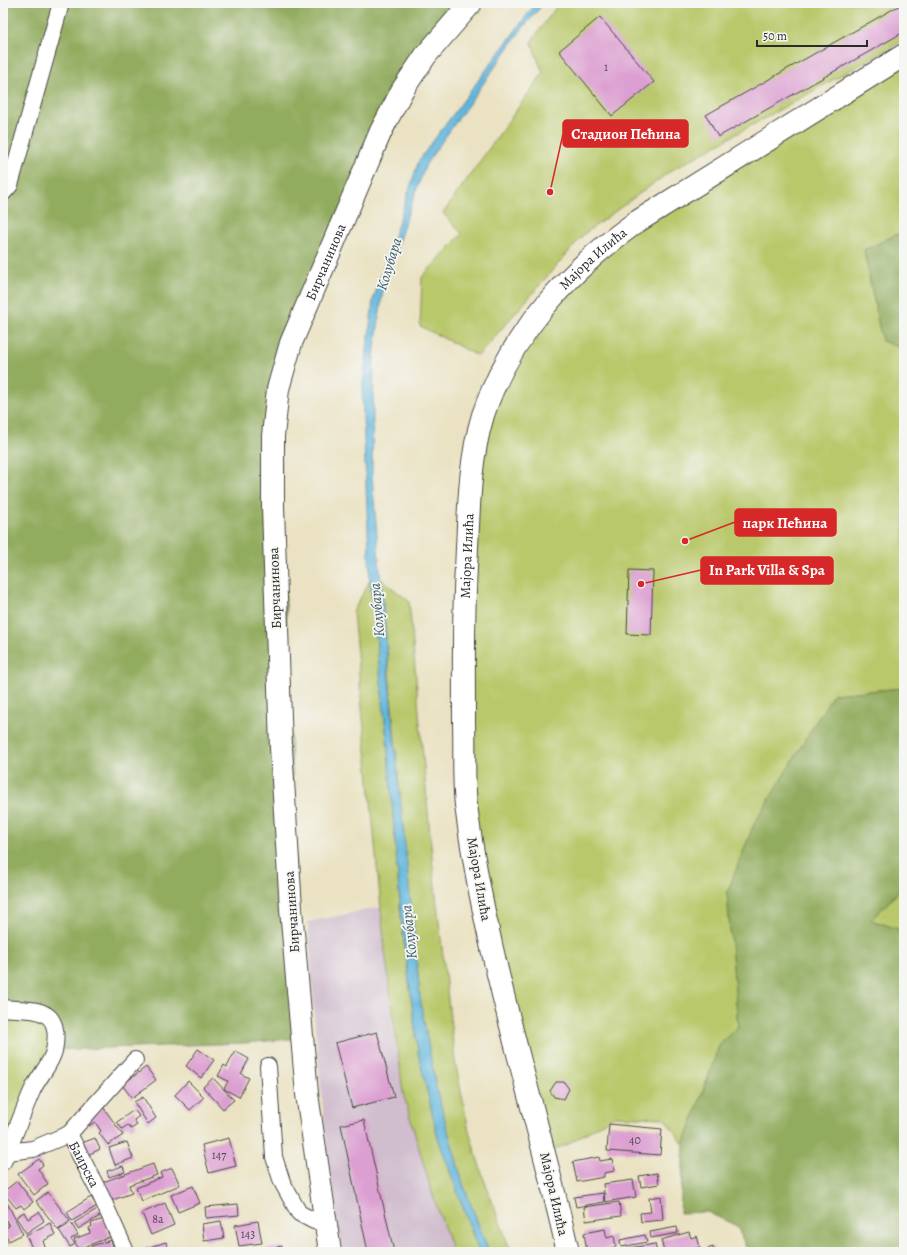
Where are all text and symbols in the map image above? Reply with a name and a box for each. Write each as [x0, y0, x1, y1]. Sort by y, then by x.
scale bar [757, 22, 867, 48]
text: 50 m [763, 28, 787, 44]
house number: 1 [604, 59, 608, 75]
callout: Стадион Пећина [563, 120, 688, 147]
text: Стадион Пећина [571, 124, 682, 144]
street label: Бирчанинова [301, 220, 350, 303]
street label: Мајора Илића [555, 222, 631, 294]
water label: Колубара [372, 235, 406, 293]
callout: парк Пећина [735, 509, 836, 536]
street label: Мајора Илића [455, 512, 478, 599]
text: парк Пећина [743, 513, 828, 533]
street label: Бирчанинова [264, 546, 286, 629]
callout: In Park Villa & Spa [701, 557, 833, 584]
text: In Park Villa & Spa [709, 560, 826, 580]
water label: Колубара [365, 582, 389, 638]
street label: Мајора Илића [462, 835, 496, 923]
street label: Бирчанинова [280, 870, 304, 953]
water label: Колубара [396, 904, 422, 960]
house number: 40 [629, 1132, 641, 1148]
street label: Баирска [65, 1138, 105, 1191]
house number: 147 [212, 1147, 227, 1163]
street label: Мајора Илића [535, 1150, 573, 1238]
house number: 8a [152, 1211, 164, 1227]
house number: 143 [241, 1226, 255, 1242]

